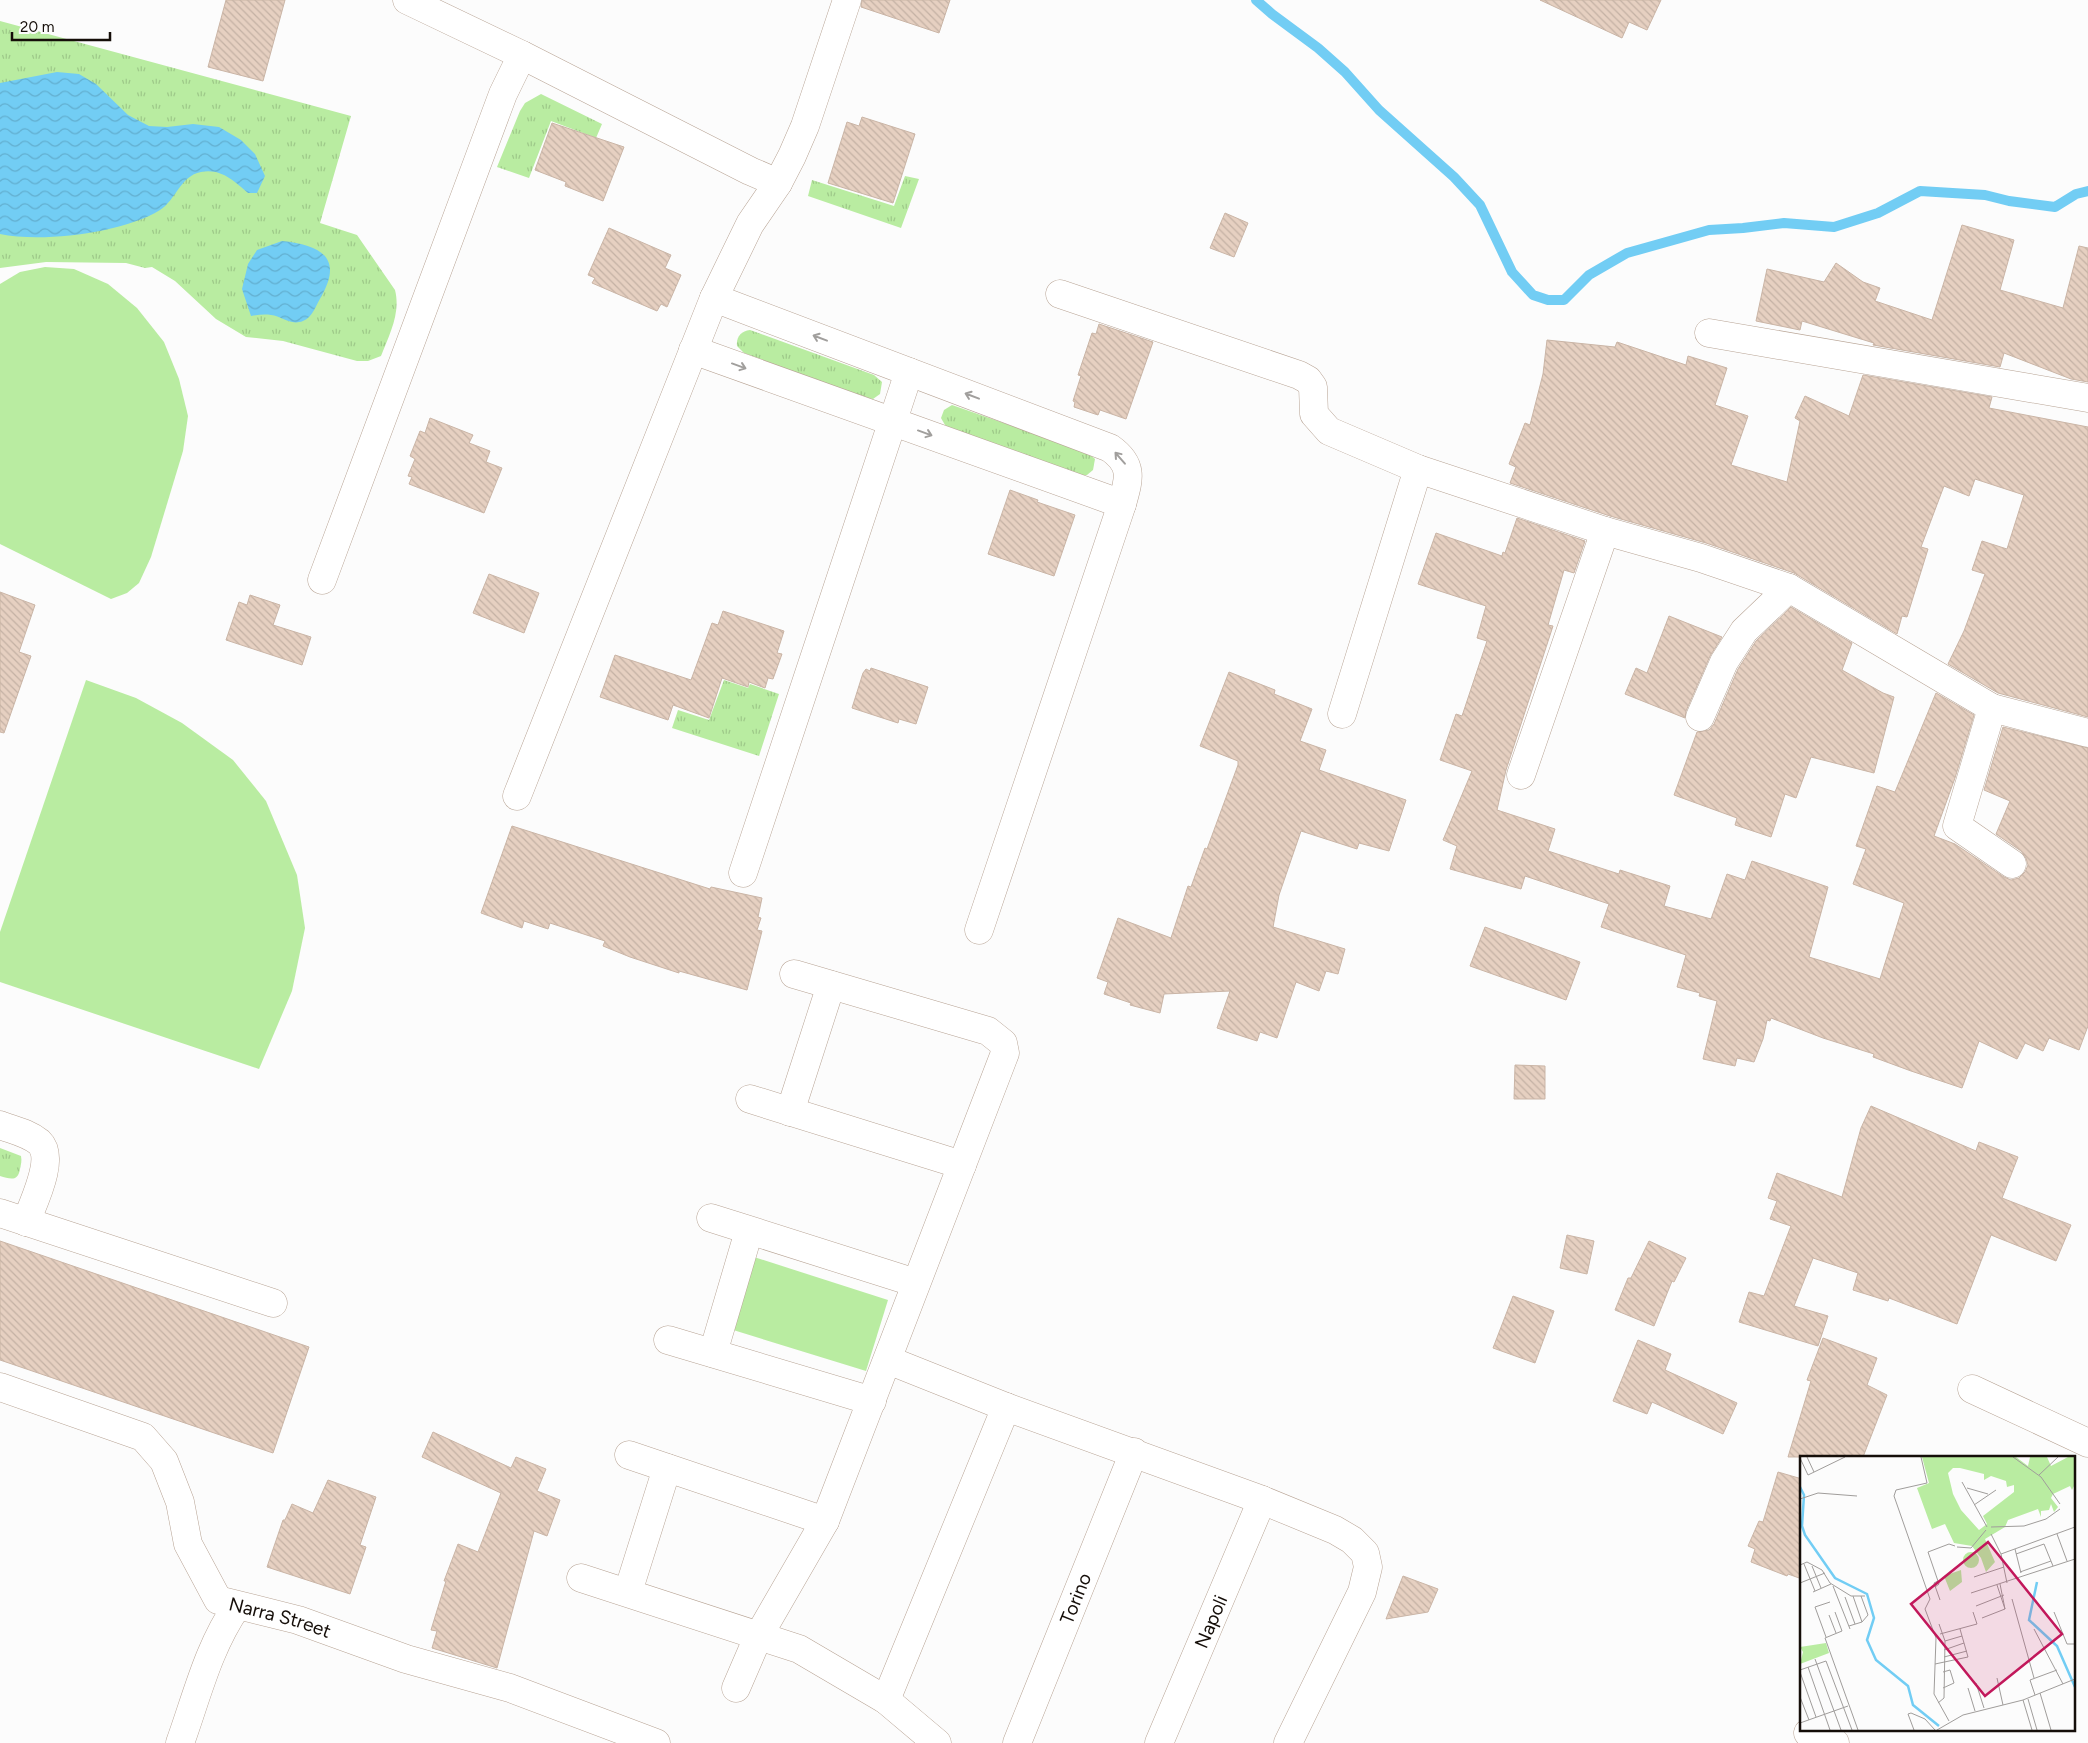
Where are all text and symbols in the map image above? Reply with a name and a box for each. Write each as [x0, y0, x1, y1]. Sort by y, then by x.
scale bar [12, 10, 110, 42]
text: 20 m [20, 18, 54, 36]
one-way arrow [813, 333, 828, 342]
one-way arrow [731, 362, 746, 371]
one-way arrow [965, 391, 980, 400]
one-way arrow [916, 429, 932, 438]
one-way arrow [1115, 452, 1126, 465]
inset map [1800, 1456, 2076, 1730]
street label: Torino [1055, 1570, 1096, 1627]
street label: Narra Street [227, 1592, 334, 1643]
street label: Napoli [1190, 1592, 1232, 1652]

